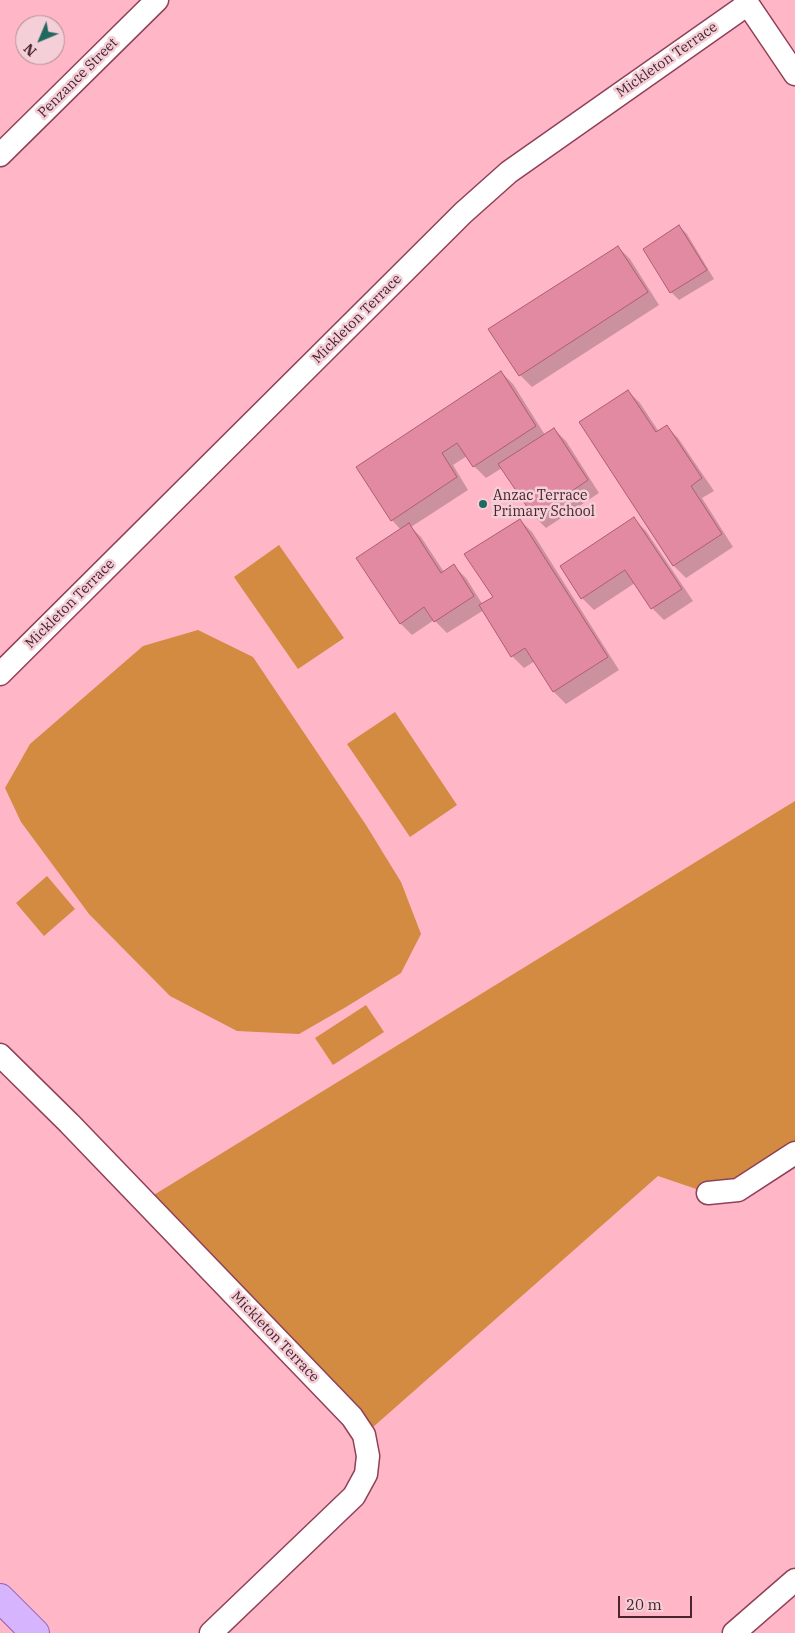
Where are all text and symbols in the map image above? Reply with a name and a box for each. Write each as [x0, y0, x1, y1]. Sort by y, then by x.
north arrow [15, 15, 65, 65]
street label: Mickleton Terrace [613, 19, 721, 101]
street label: Penzance Street [35, 35, 121, 121]
text: N [20, 40, 40, 60]
street label: Mickleton Terrace [309, 271, 405, 367]
place label: Anzac Terrace Primary School [493, 488, 595, 520]
marker: Anzac Terrace Primary School [477, 498, 489, 510]
street label: Mickleton Terrace [22, 556, 118, 652]
street label: Mickleton Terrace [227, 1288, 323, 1386]
scale bar [620, 1586, 694, 1618]
text: 20 m [626, 1595, 662, 1614]

